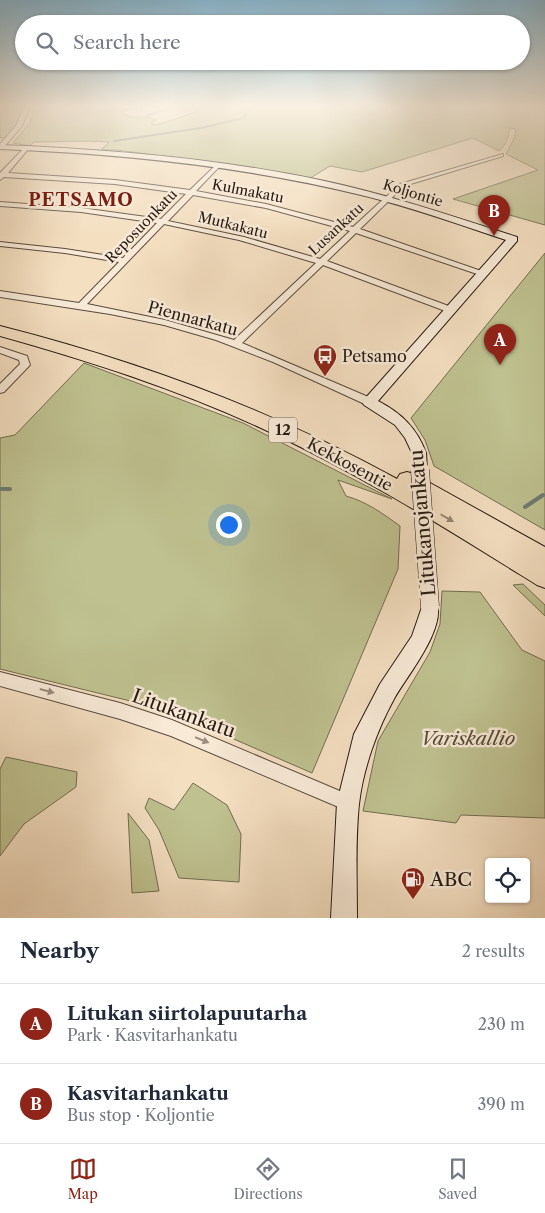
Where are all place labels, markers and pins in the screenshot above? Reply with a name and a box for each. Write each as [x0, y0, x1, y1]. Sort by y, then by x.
pin: B [478, 195, 510, 236]
pin: A [484, 324, 516, 365]
bus stop icon: Petsamo [312, 343, 338, 377]
place label: Petsamo [342, 346, 407, 366]
fuel station icon: ABC [400, 866, 426, 900]
place label: ABC [429, 868, 472, 891]

